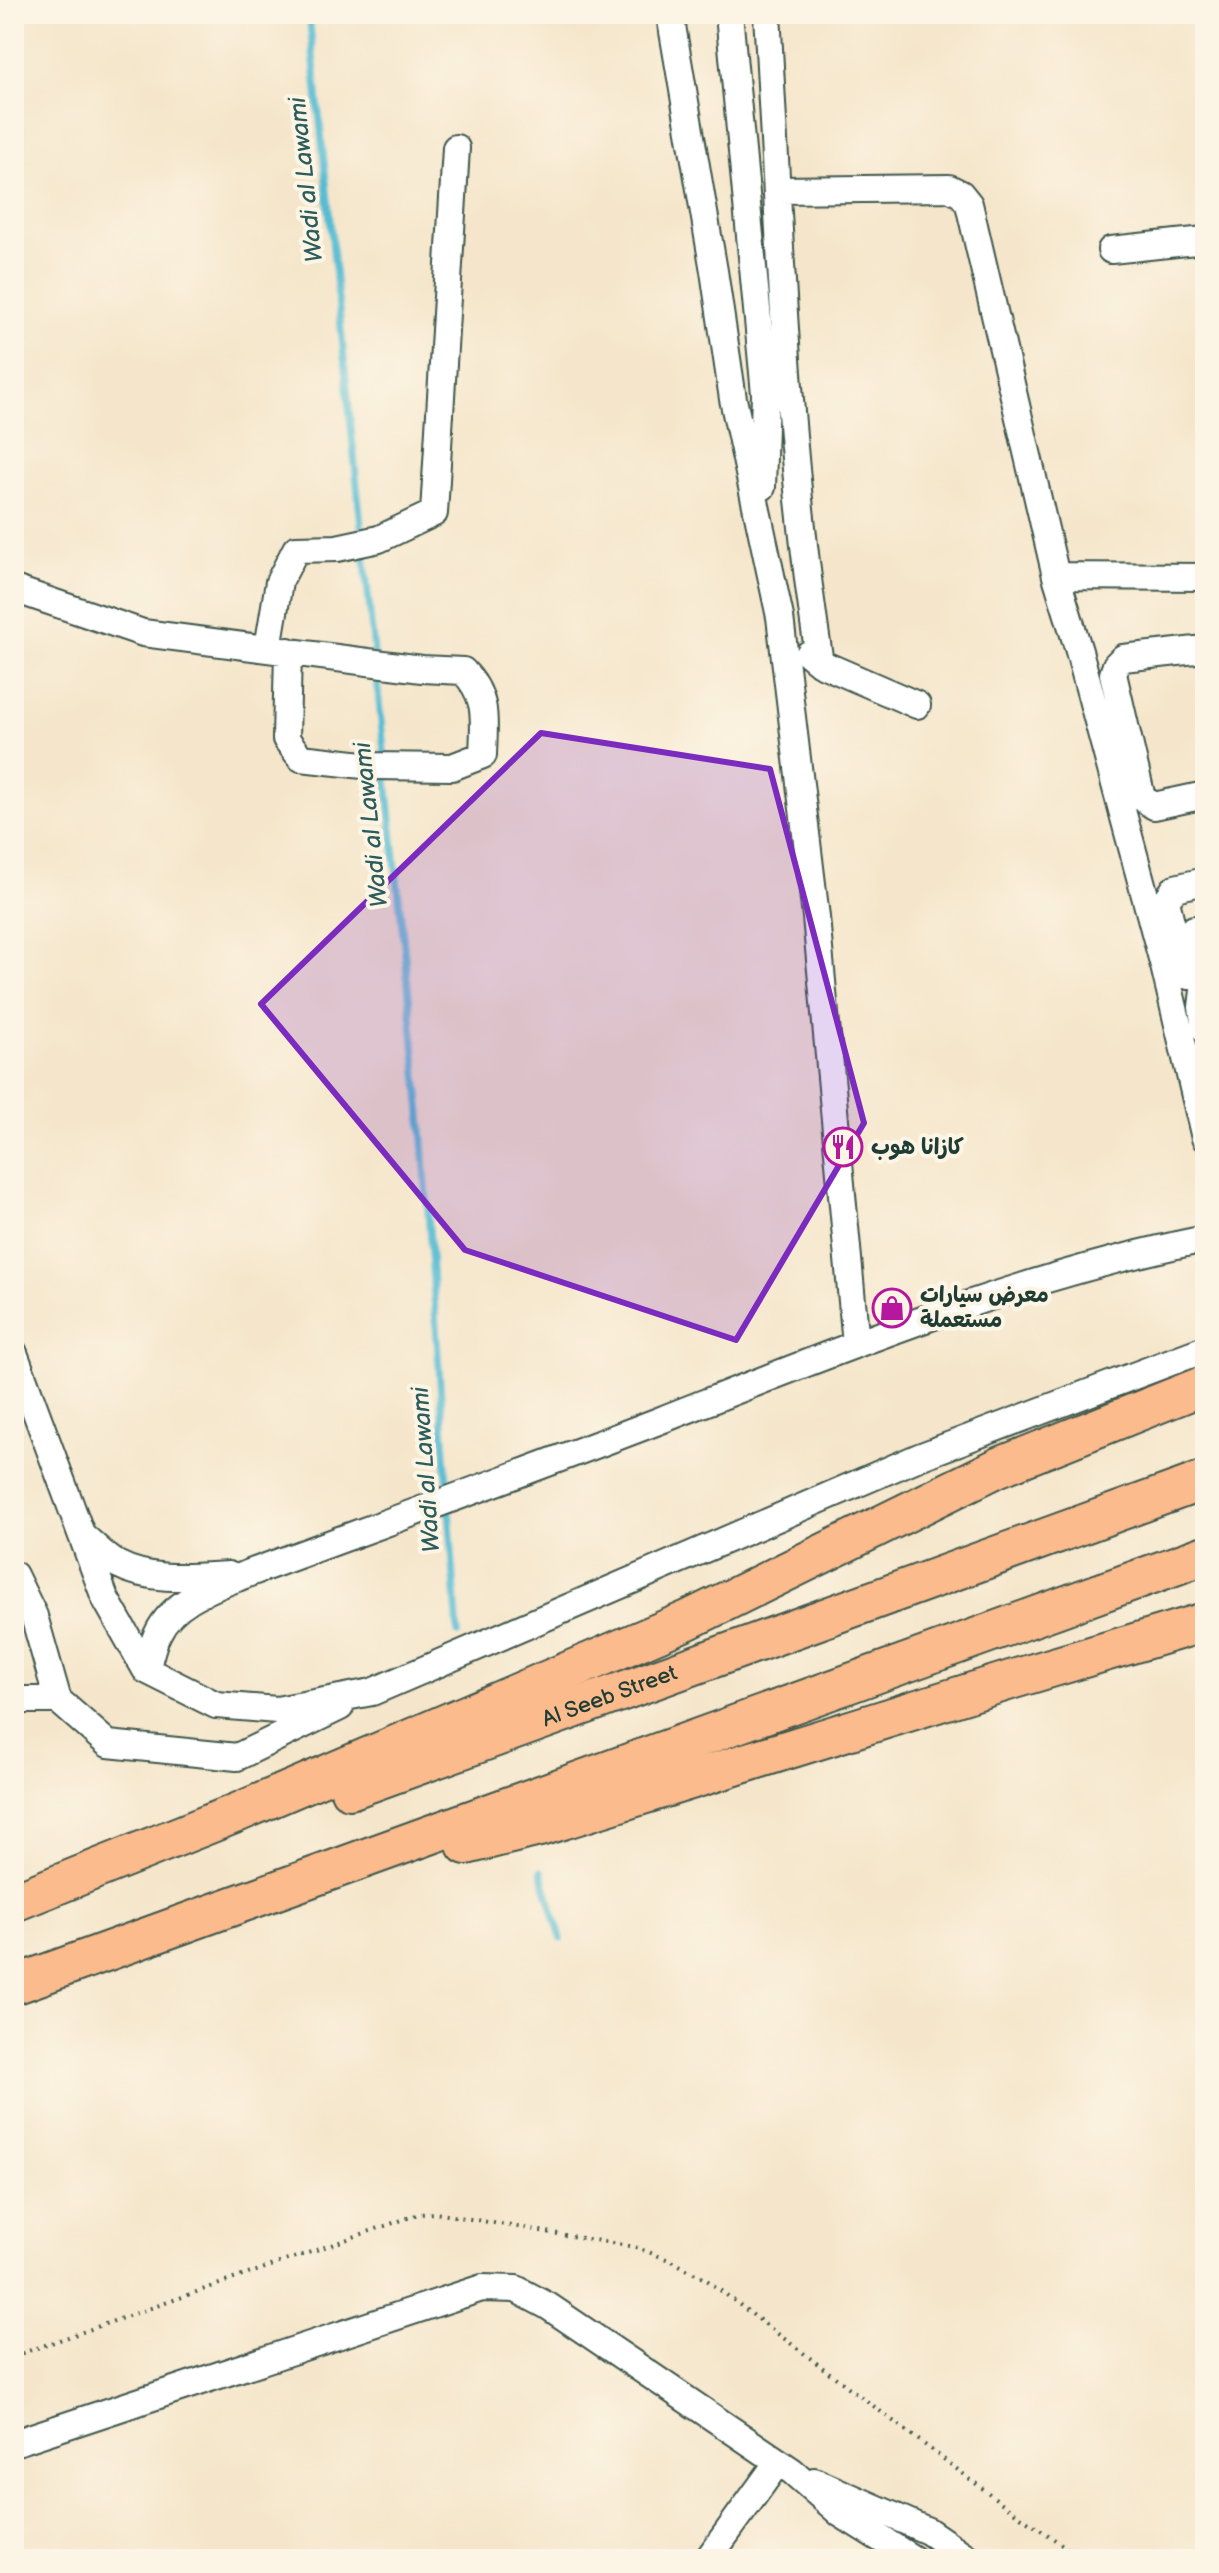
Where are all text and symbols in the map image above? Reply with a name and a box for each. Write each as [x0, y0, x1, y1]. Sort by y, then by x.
water label: Wadi al Lawami [283, 94, 329, 264]
water label: Wadi al Lawami [348, 739, 394, 909]
restaurant icon: كازانا هوب [822, 1126, 864, 1168]
place label: كازانا هوب [871, 1134, 964, 1161]
place label: معرض سيارات مستعملة [920, 1282, 1049, 1334]
shop icon: معرض سيارات مستعملة [871, 1287, 913, 1329]
water label: Wadi al Lawami [406, 1384, 446, 1554]
street label: Al Seeb Street [538, 1659, 681, 1733]

